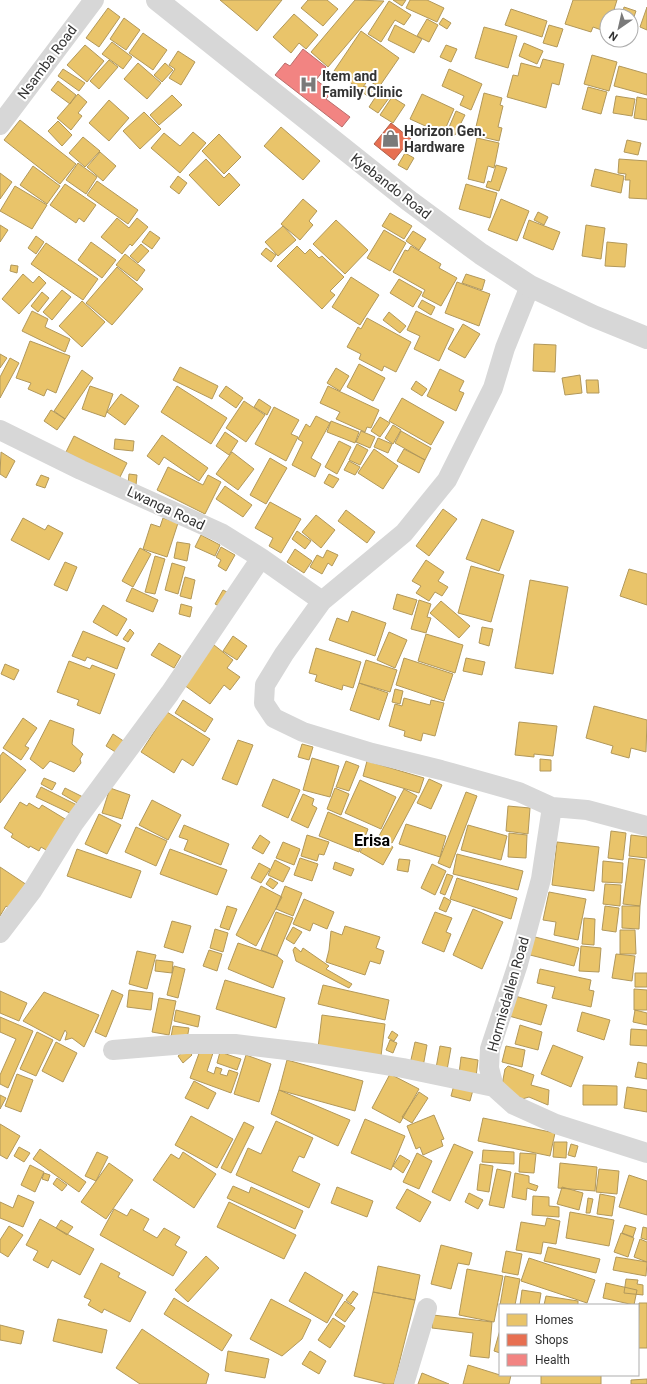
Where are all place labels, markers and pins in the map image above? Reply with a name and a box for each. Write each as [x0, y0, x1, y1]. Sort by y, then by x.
place label: Item and Family Clinic [322, 68, 402, 100]
hospital icon: Item and Family Clinic [299, 74, 319, 94]
place label: Horizon Gen. Hardware [404, 123, 486, 155]
shop icon: Horizon Gen. Hardware [381, 129, 401, 149]

